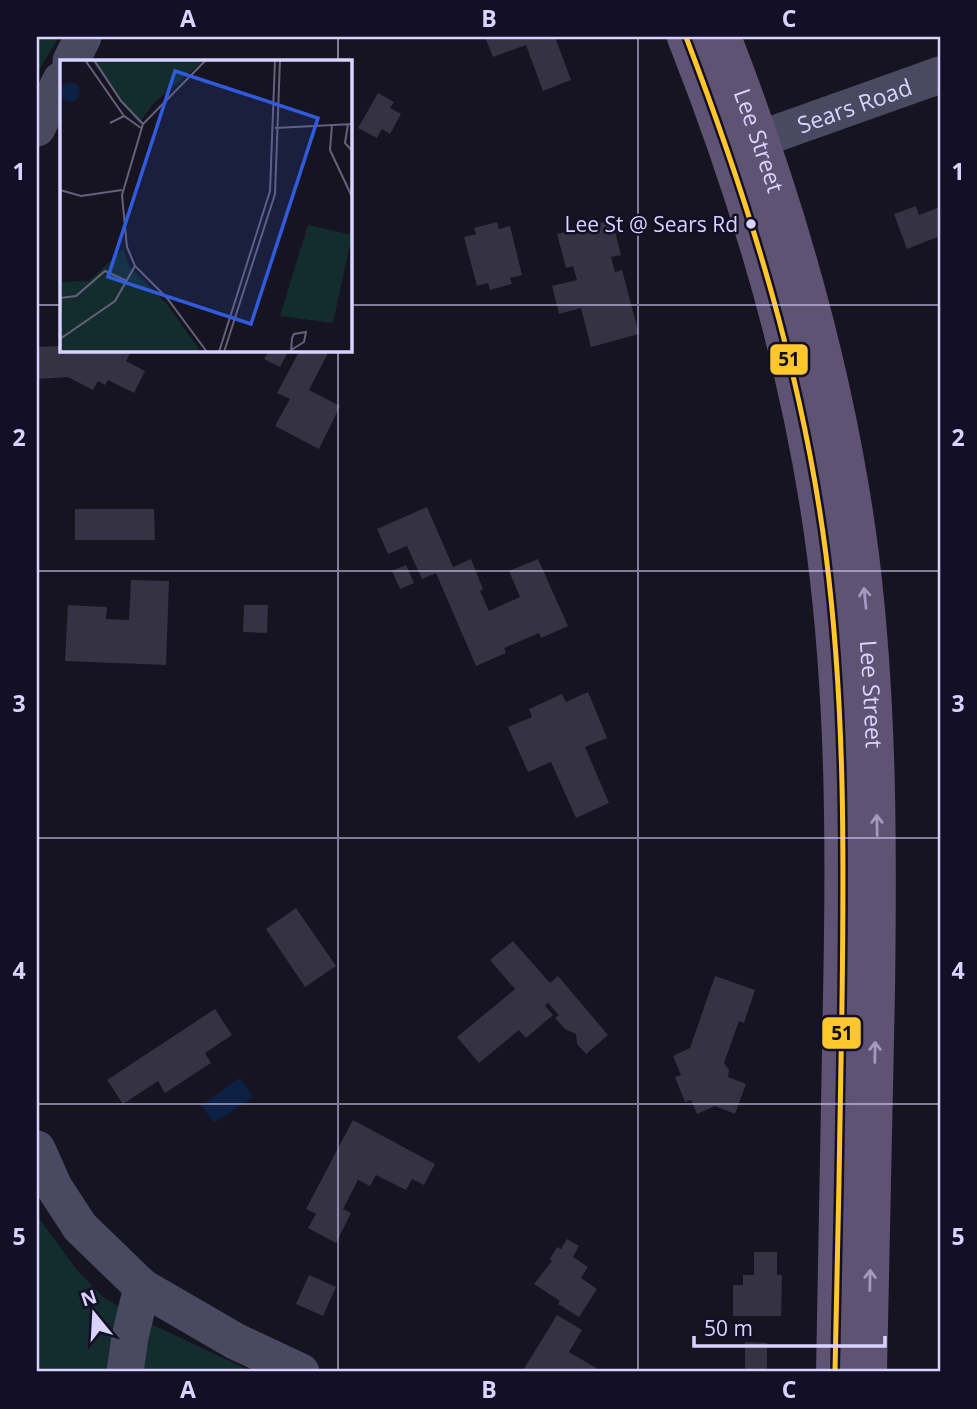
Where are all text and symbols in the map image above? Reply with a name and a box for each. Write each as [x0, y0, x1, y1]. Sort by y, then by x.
text: A [180, 2, 196, 34]
text: B [481, 2, 497, 34]
text: C [782, 2, 796, 34]
inset map [60, 60, 352, 352]
street label: Sears Road [793, 70, 916, 141]
street label: Lee Street [727, 84, 792, 196]
text: 1 [12, 155, 26, 187]
text: 1 [951, 155, 965, 187]
place label: Lee St @ Sears Rd [564, 210, 738, 238]
marker: Lee St @ Sears Rd [744, 217, 758, 231]
line badge: 51 [769, 343, 809, 376]
text: 51 [778, 346, 800, 372]
text: 2 [12, 421, 26, 453]
text: 2 [951, 421, 965, 453]
one-way arrow [858, 587, 871, 609]
street label: Lee Street [853, 639, 891, 749]
text: 3 [12, 687, 26, 719]
text: 3 [951, 687, 965, 719]
one-way arrow [870, 813, 884, 836]
text: 4 [12, 954, 26, 986]
text: 4 [951, 954, 965, 986]
line badge: 51 [821, 1016, 862, 1050]
text: 51 [831, 1020, 853, 1046]
one-way arrow [868, 1041, 881, 1064]
text: 5 [12, 1220, 26, 1252]
text: 5 [951, 1220, 965, 1252]
one-way arrow [863, 1268, 877, 1291]
north arrow [60, 1280, 130, 1350]
text: N [77, 1283, 100, 1313]
scale bar [694, 1304, 884, 1348]
text: 50 m [704, 1314, 753, 1342]
text: A [180, 1373, 196, 1405]
text: B [481, 1373, 497, 1405]
text: C [782, 1373, 796, 1405]

